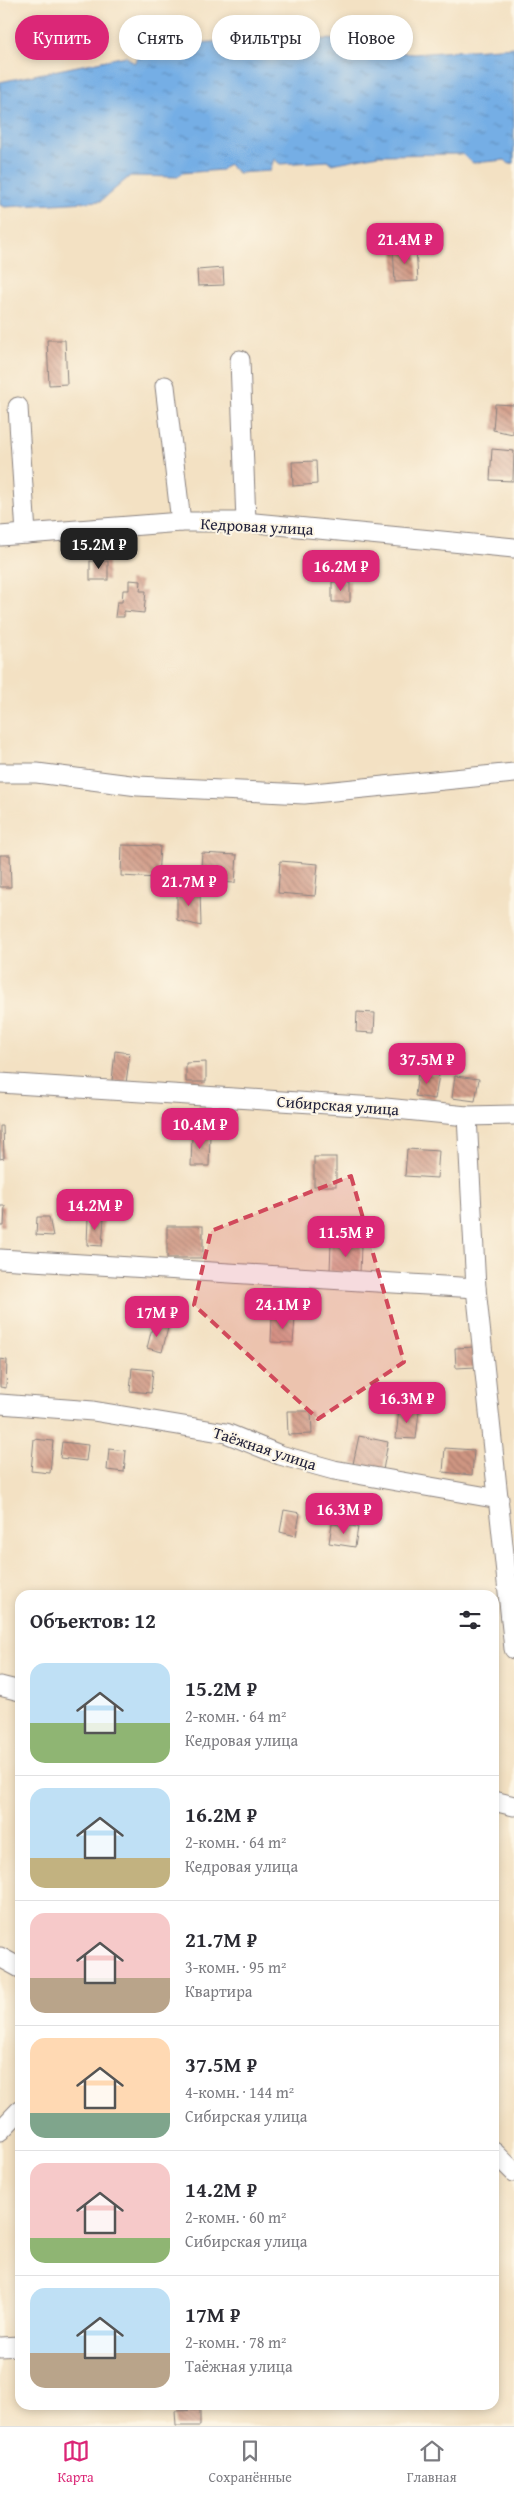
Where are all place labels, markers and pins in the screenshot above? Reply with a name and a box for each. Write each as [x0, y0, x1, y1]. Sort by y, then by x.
pin: 21.4M ₽ [359, 222, 451, 265]
pin: 15.2M ₽ [53, 528, 145, 570]
pin: 16.2M ₽ [295, 550, 387, 592]
pin: 21.7M ₽ [143, 864, 235, 907]
pin: 37.5M ₽ [381, 1042, 473, 1085]
pin: 10.4M ₽ [154, 1108, 246, 1150]
pin: 14.2M ₽ [49, 1188, 141, 1231]
pin: 11.5M ₽ [300, 1216, 392, 1258]
pin: 24.1M ₽ [237, 1288, 329, 1330]
pin: 17M ₽ [122, 1296, 192, 1338]
pin: 16.3M ₽ [361, 1382, 453, 1424]
pin: 16.3M ₽ [298, 1492, 390, 1535]

